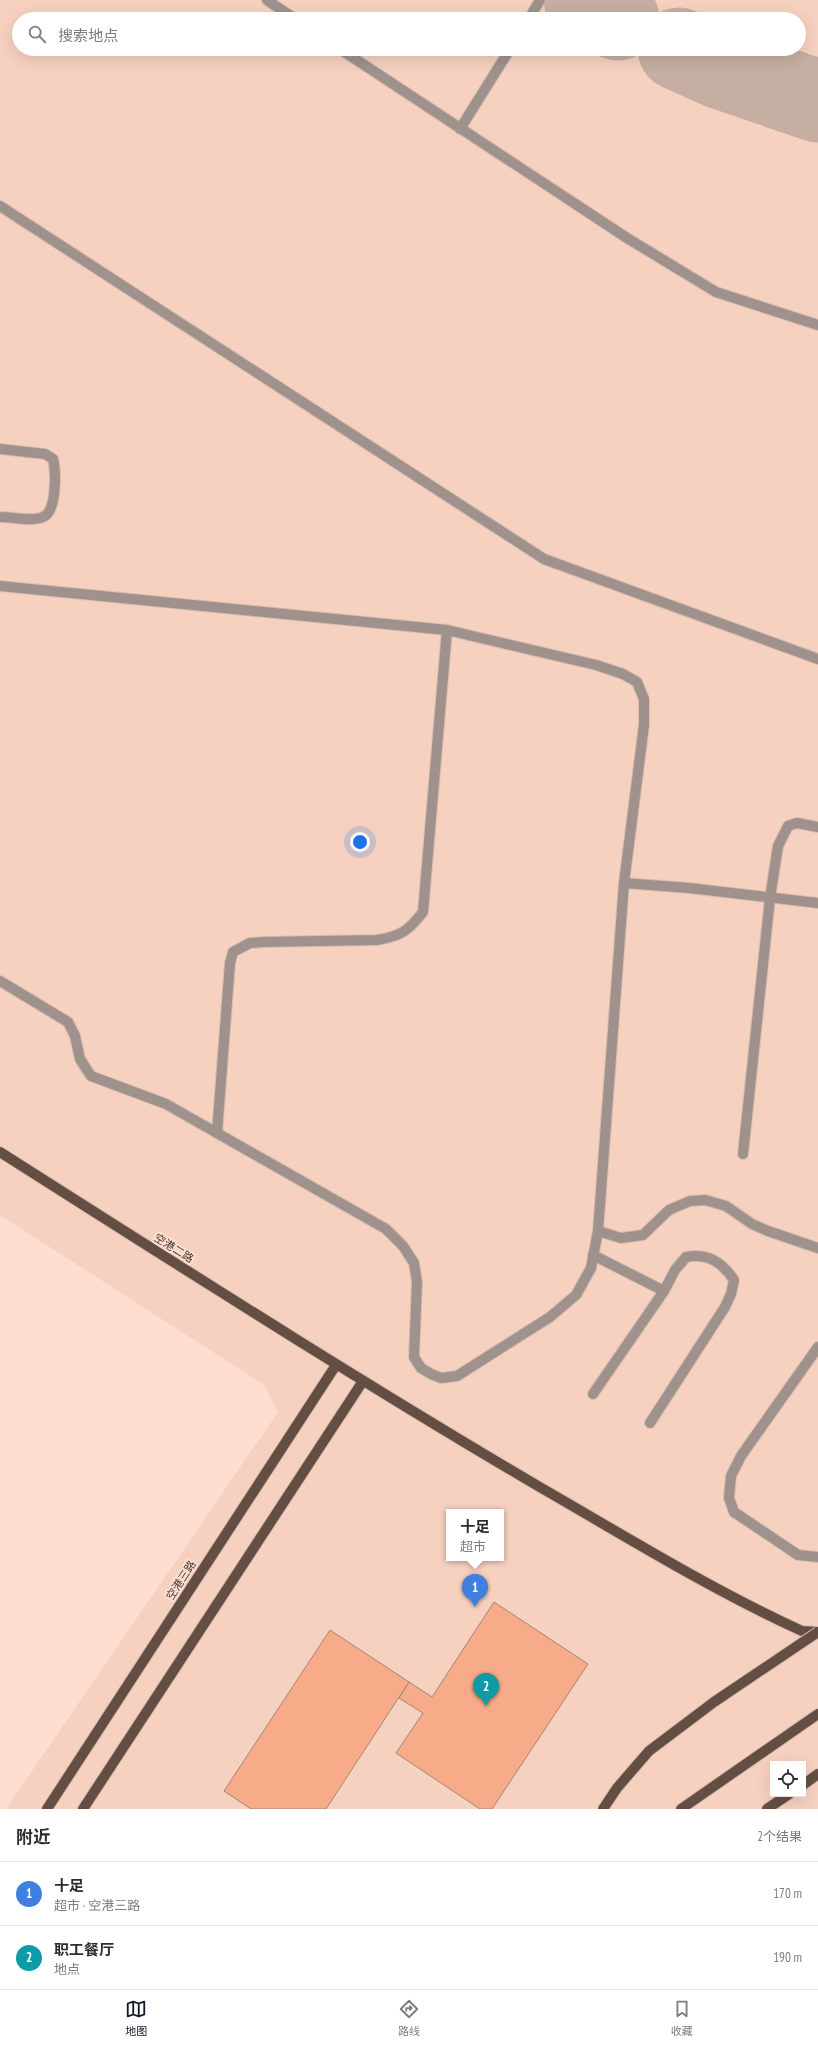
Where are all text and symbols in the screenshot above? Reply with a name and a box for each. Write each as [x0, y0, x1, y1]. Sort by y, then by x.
search box [12, 12, 806, 56]
icon: search [26, 23, 48, 45]
text: 搜索地点 [58, 26, 118, 45]
your location [350, 832, 370, 852]
street label: 空港二路 [152, 1230, 196, 1266]
popup [446, 1509, 504, 1561]
text: 十足 [460, 1517, 490, 1536]
text: 超市 [460, 1538, 486, 1555]
street label: 空港三路 [163, 1558, 199, 1602]
pin: 1 [462, 1574, 488, 1607]
pin: 2 [473, 1673, 499, 1706]
map controls [770, 1761, 806, 1797]
button: locate [770, 1761, 806, 1797]
text: 附近 [16, 1826, 50, 1848]
text: 2个结果 [757, 1828, 802, 1845]
text: 十足 [54, 1876, 84, 1895]
text: 1 [26, 1885, 32, 1902]
text: 170 m [773, 1885, 802, 1902]
text: 超市 · 空港三路 [54, 1897, 140, 1914]
text: 职工餐厅 [54, 1940, 114, 1959]
text: 2 [26, 1949, 32, 1966]
text: 190 m [773, 1949, 802, 1966]
text: 地点 [54, 1961, 80, 1978]
tab: 地图 [125, 1998, 147, 2038]
tab: 路线 [398, 1998, 420, 2038]
tab: 收藏 [671, 1998, 693, 2038]

